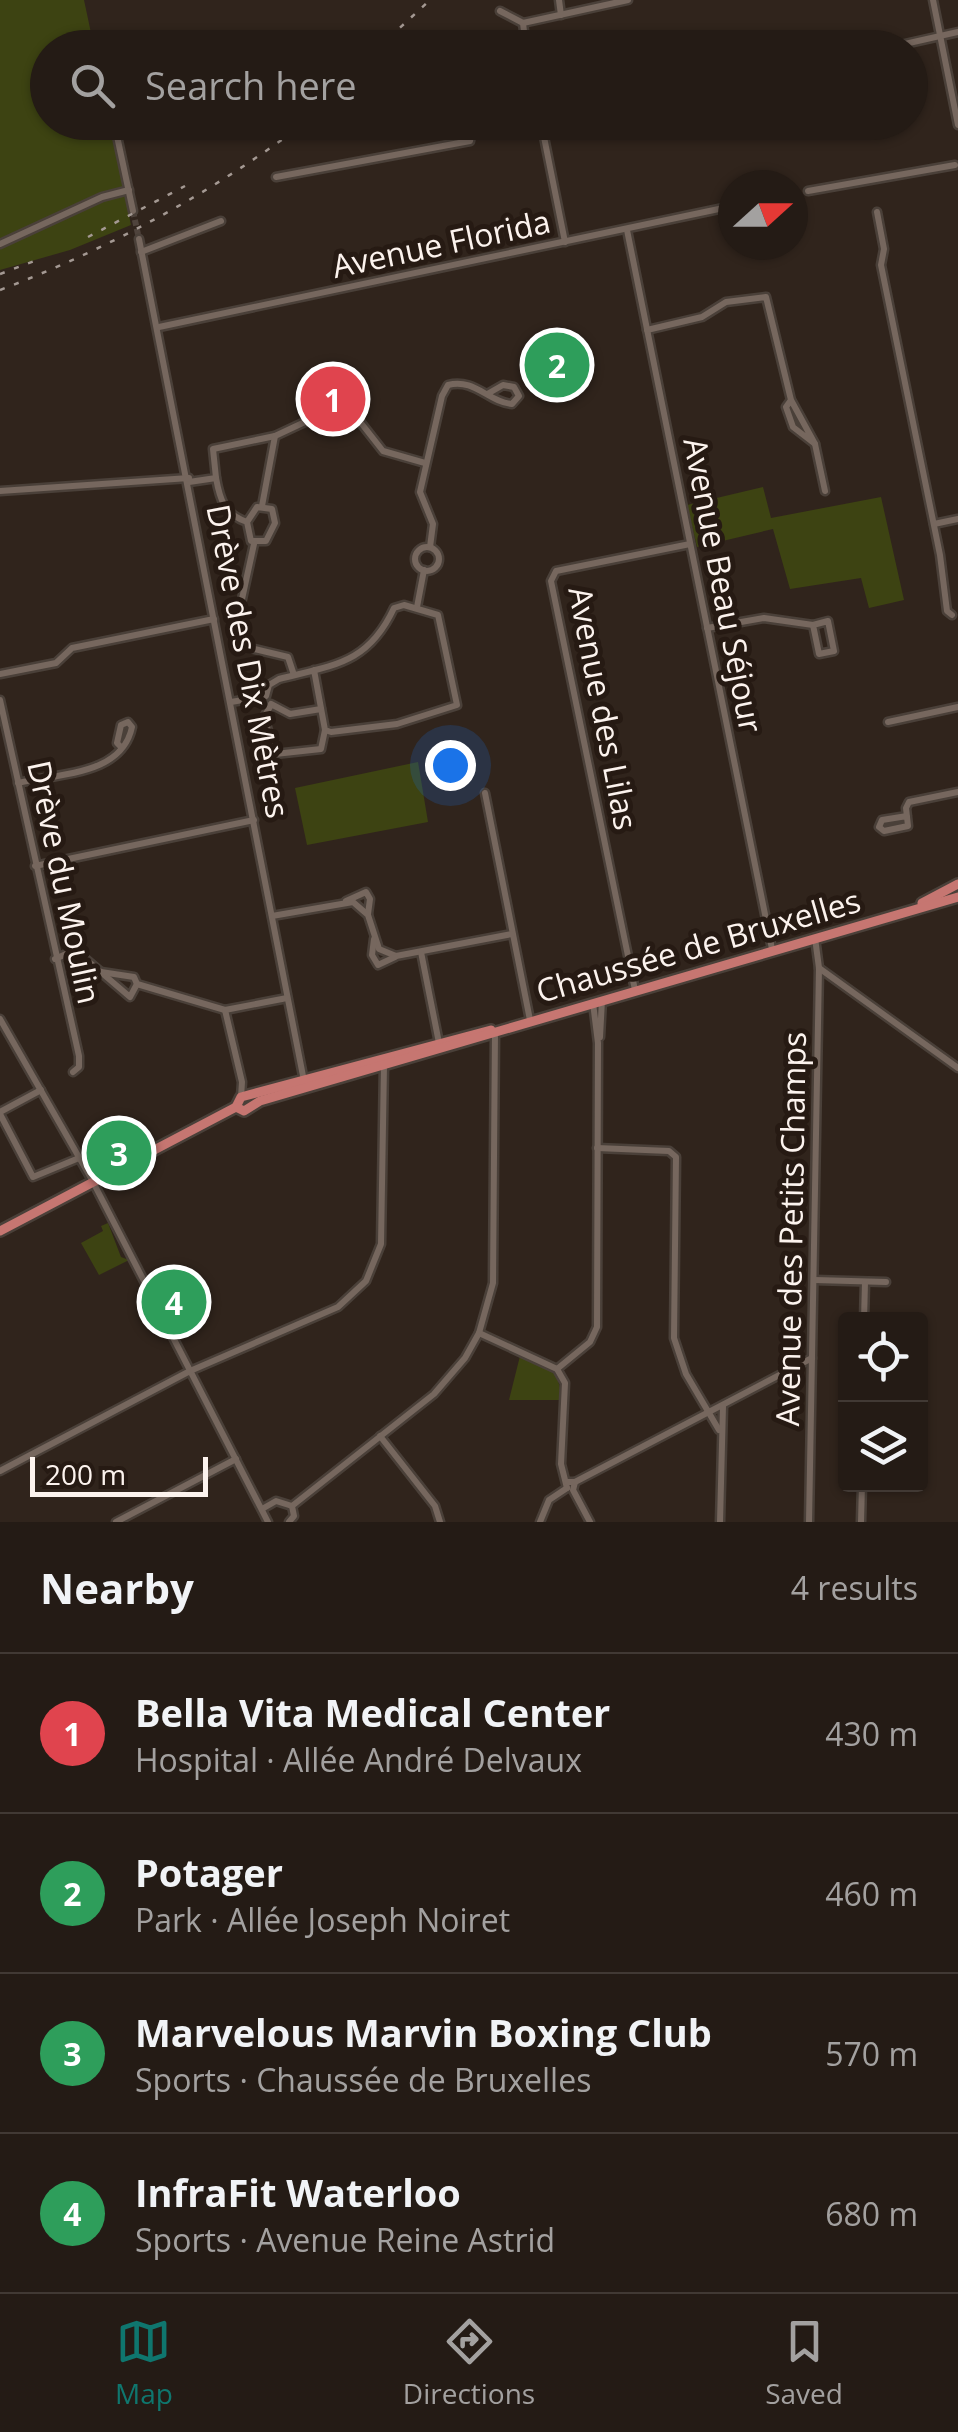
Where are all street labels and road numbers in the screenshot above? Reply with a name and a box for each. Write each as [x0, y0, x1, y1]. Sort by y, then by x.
street label: Avenue Florida [328, 199, 554, 287]
street label: Avenue Beau Séjour [674, 434, 774, 736]
street label: Drève des Dix Mètres [198, 501, 300, 821]
street label: Avenue des Lilas [559, 583, 649, 833]
street label: Drève du Moulin [18, 756, 112, 1008]
street label: Chaussée de Bruxelles [531, 878, 865, 1012]
street label: Avenue des Petits Champs [765, 1031, 815, 1427]

